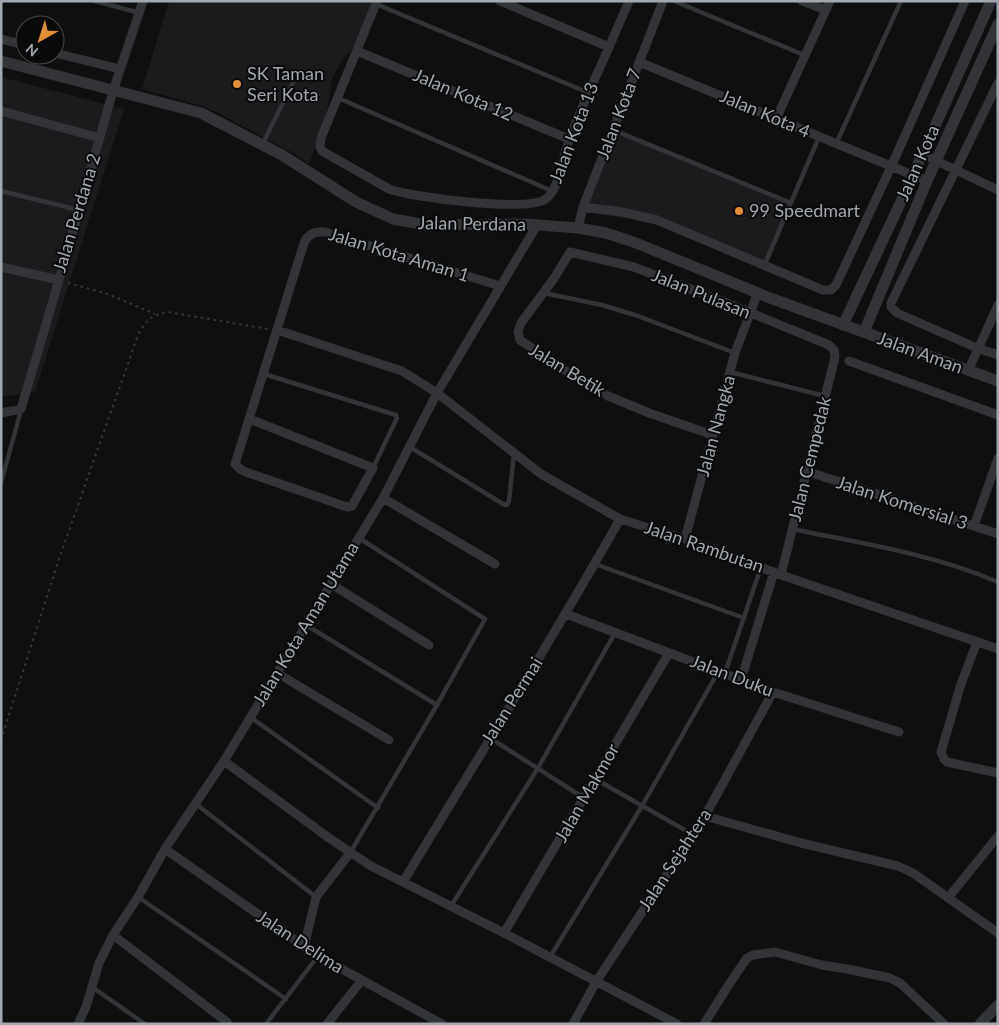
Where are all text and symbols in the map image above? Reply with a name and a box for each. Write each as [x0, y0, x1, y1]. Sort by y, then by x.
north arrow [15, 15, 65, 65]
text: N [22, 40, 41, 60]
place label: SK Taman Seri Kota [247, 62, 324, 105]
street label: Jalan Kota 12 [410, 63, 517, 125]
street label: Jalan Kota 7 [591, 65, 645, 162]
marker: SK Taman Seri Kota [231, 78, 243, 90]
street label: Jalan Kota 13 [544, 79, 602, 186]
street label: Jalan Kota 4 [717, 84, 814, 142]
street label: Jalan Kota [891, 121, 944, 204]
street label: Jalan Perdana 2 [48, 151, 105, 275]
place label: 99 Speedmart [749, 199, 861, 221]
marker: 99 Speedmart [733, 205, 745, 217]
street label: Jalan Perdana [418, 211, 526, 235]
street label: Jalan Kota Aman 1 [326, 222, 472, 286]
street label: Jalan Pulasan [649, 263, 754, 323]
street label: Jalan Aman [875, 326, 966, 378]
street label: Jalan Betik [525, 338, 610, 401]
street label: Jalan Nangka [691, 373, 739, 479]
street label: Jalan Cempedak [783, 393, 835, 524]
street label: Jalan Komersial 3 [834, 470, 971, 534]
street label: Jalan Rambutan [642, 515, 767, 577]
street label: Jalan Kota Aman Utama [247, 537, 363, 710]
street label: Jalan Duku [688, 649, 777, 701]
street label: Jalan Permai [476, 653, 547, 748]
street label: Jalan Makmor [549, 739, 623, 846]
street label: Jalan Sejahtera [633, 804, 715, 915]
street label: Jalan Delima [253, 905, 348, 977]

